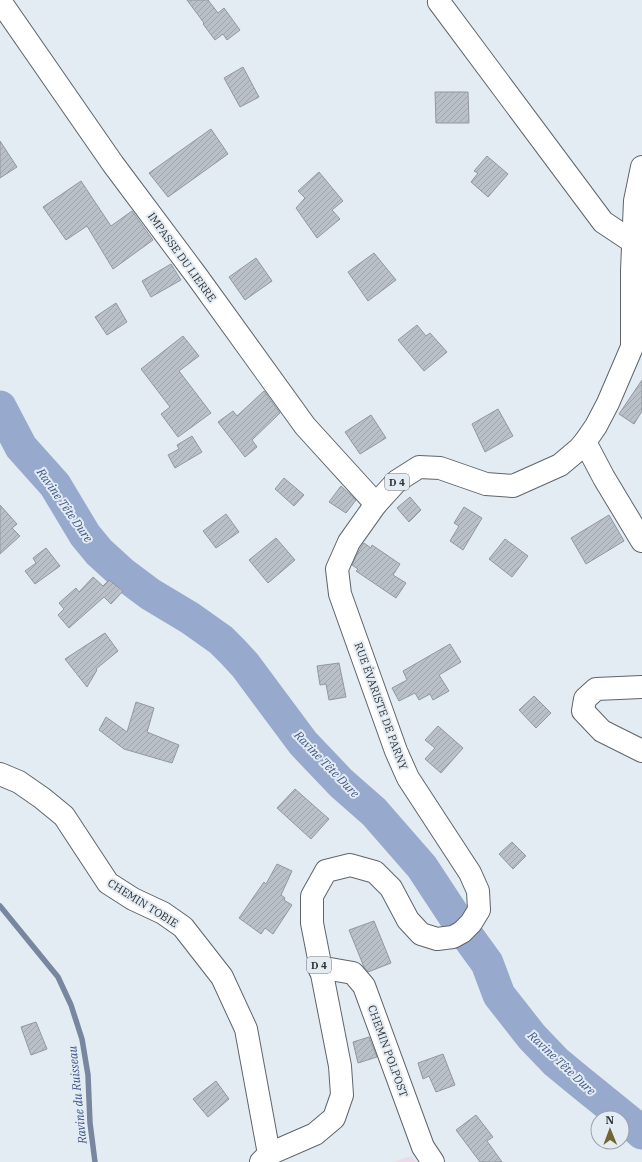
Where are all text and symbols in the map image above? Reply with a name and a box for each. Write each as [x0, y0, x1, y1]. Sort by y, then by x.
street label: IMPASSE DU LIERRE [145, 209, 219, 305]
water label: Ravine Tête Dure [33, 464, 96, 545]
road number: D 4 [385, 474, 409, 490]
street label: RUE ÉVARISTE DE PARNY [351, 640, 411, 772]
water label: Ravine Tête Dure [291, 727, 363, 801]
street label: CHEMIN TOBIE [105, 876, 181, 930]
road number: D 4 [307, 957, 331, 973]
street label: CHEMIN POLPOST [365, 1003, 411, 1099]
water label: Ravine Tête Dure [524, 1027, 599, 1099]
water label: Ravine du Ruisseau [64, 1045, 90, 1146]
north arrow [590, 1110, 630, 1150]
text: N [605, 1113, 615, 1127]

